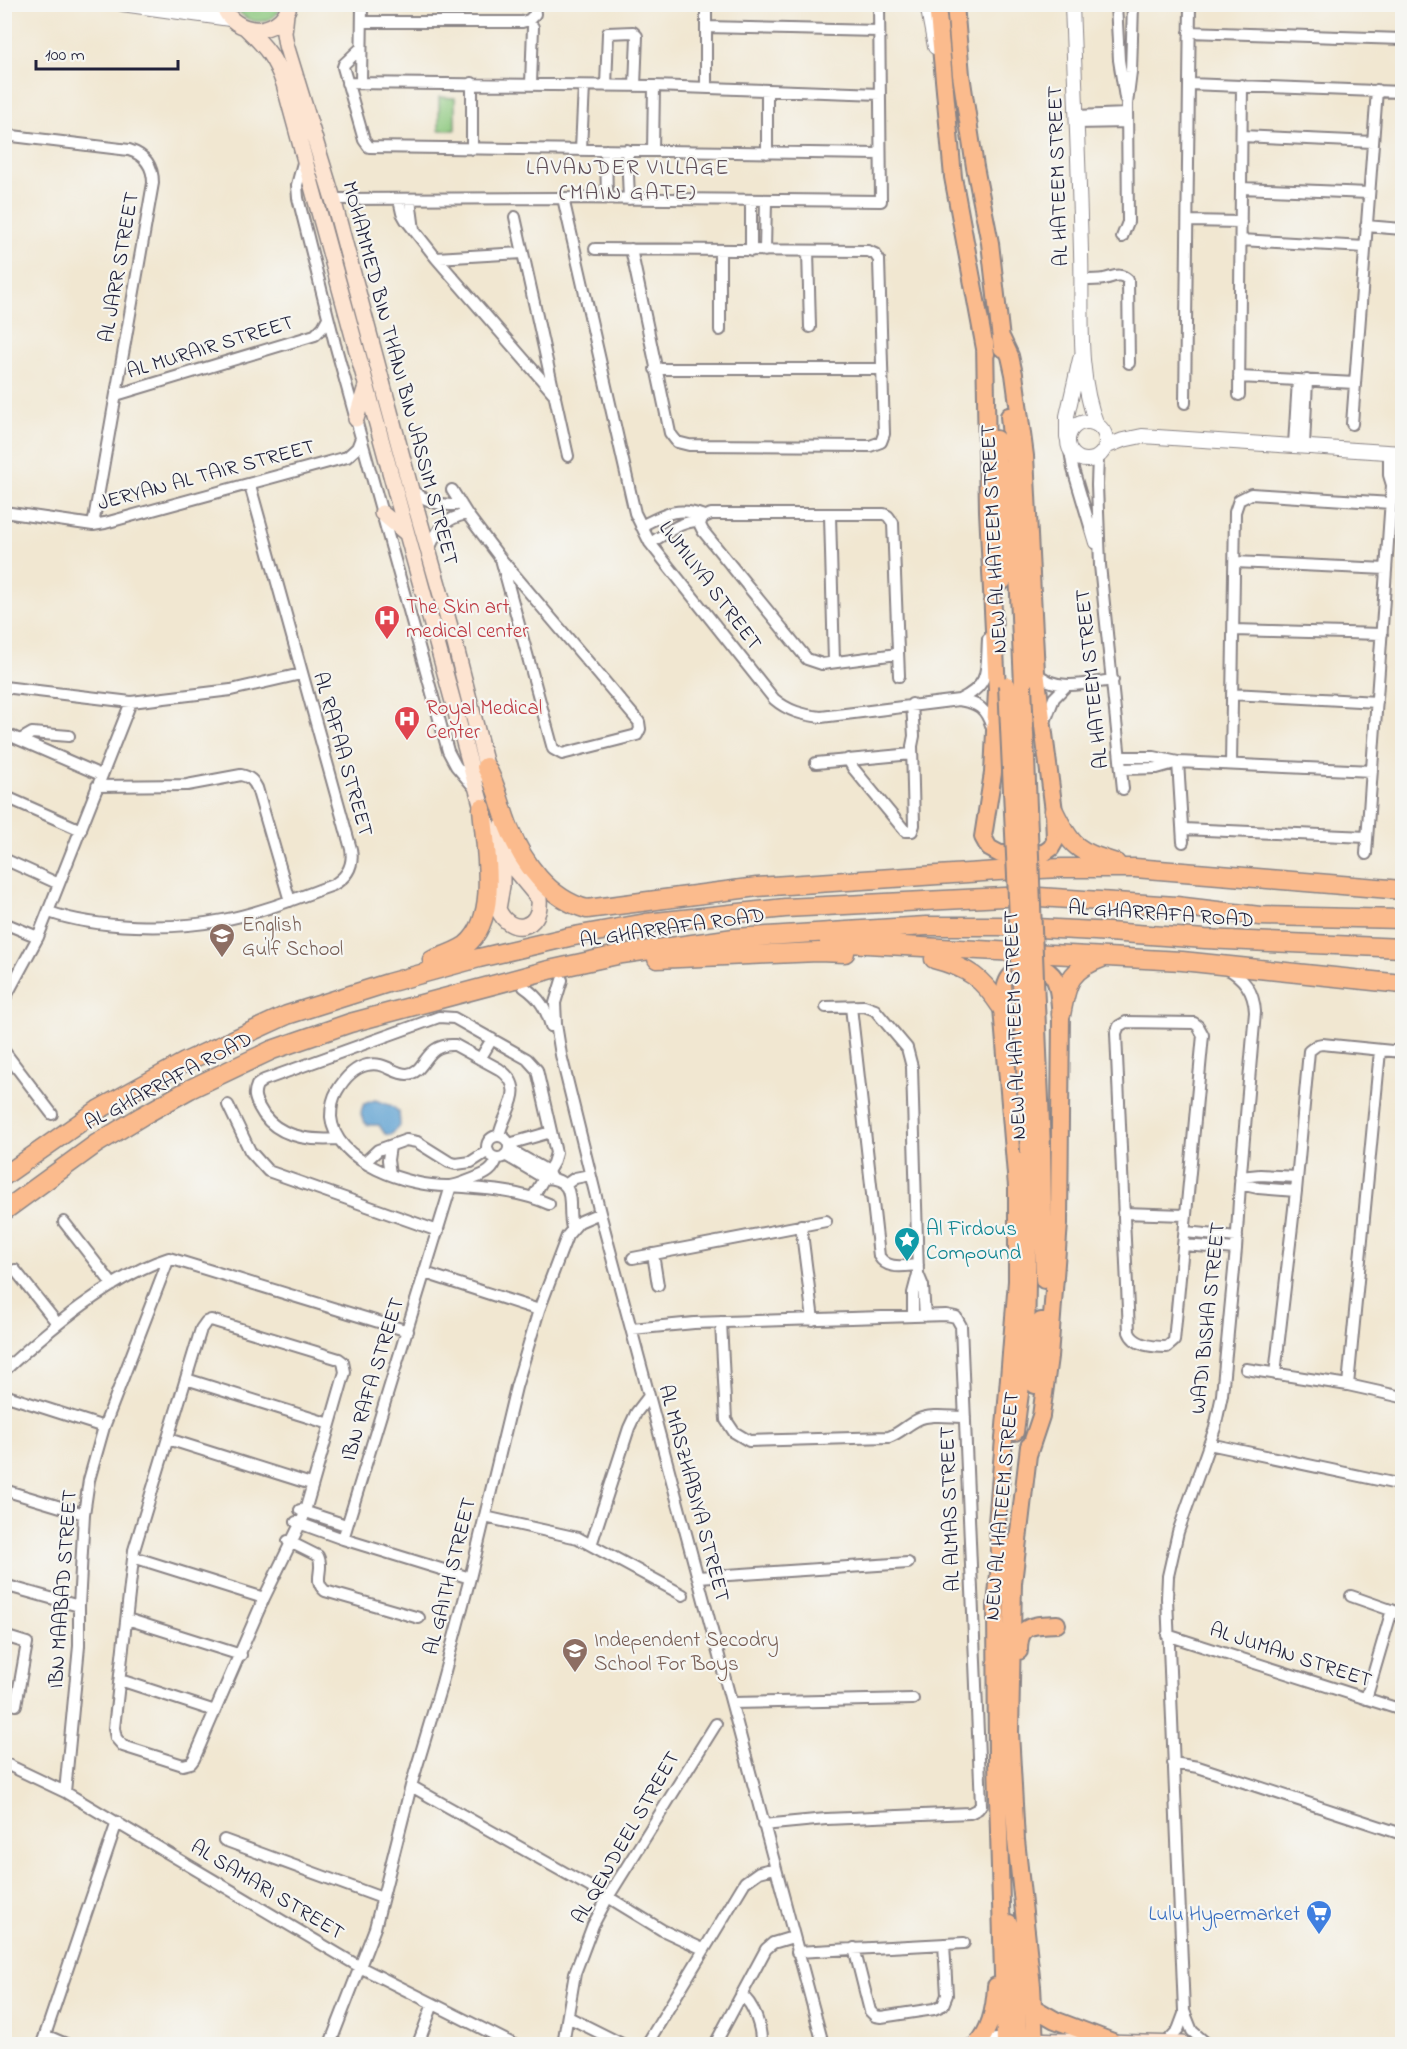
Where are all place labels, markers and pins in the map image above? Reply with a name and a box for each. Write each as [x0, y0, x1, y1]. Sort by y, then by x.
place label: The Skin art medical center [406, 593, 529, 647]
hospital icon: The Skin art medical center [372, 603, 402, 641]
place label: Royal Medical Center [426, 694, 542, 748]
hospital icon: Royal Medical Center [392, 704, 422, 742]
place label: English Gulf School [242, 911, 343, 965]
school or university icon: English Gulf School [207, 921, 237, 959]
place label: Al Firdous Compound [926, 1215, 1021, 1269]
place icon: Al Firdous Compound [892, 1225, 922, 1263]
place label: Independent Secodry School For Boys [594, 1626, 779, 1682]
school or university icon: Independent Secodry School For Boys [560, 1636, 590, 1674]
supermarket icon: Lulu Hypermarket [1304, 1898, 1334, 1936]
place label: Lulu Hypermarket [1149, 1900, 1300, 1932]

